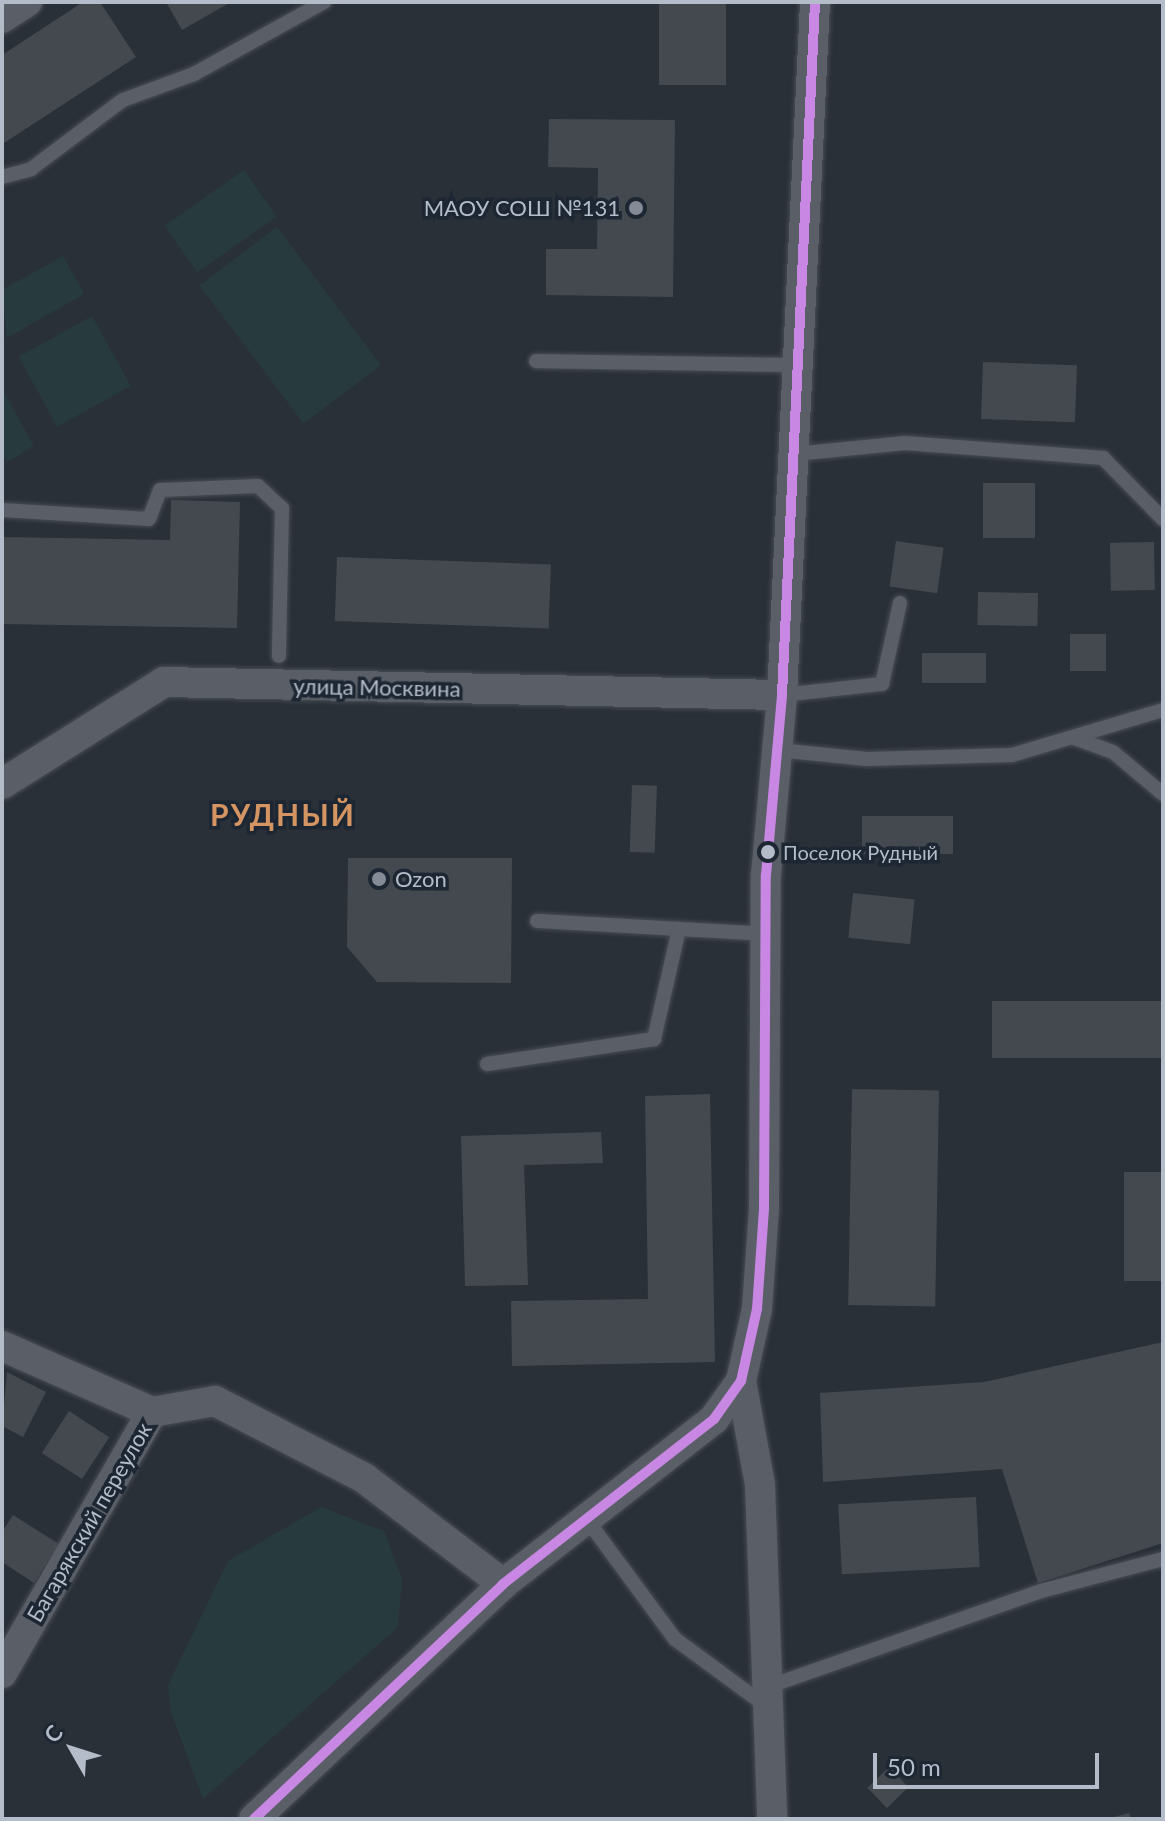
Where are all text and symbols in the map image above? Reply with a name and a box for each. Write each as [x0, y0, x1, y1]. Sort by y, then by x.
place label: МАОУ СОШ №131 [424, 195, 620, 221]
marker: МАОУ СОШ №131 [627, 199, 645, 217]
street label: улица Москвина [293, 672, 461, 702]
district label: РУДНЫЙ [210, 796, 356, 832]
place label: Поселок Рудный [783, 840, 938, 864]
marker: Поселок Рудный [760, 844, 776, 860]
place label: Ozon [395, 866, 447, 892]
marker: Ozon [370, 870, 388, 888]
street label: Багарякский переулок [21, 1418, 157, 1626]
north arrow [32, 1709, 112, 1789]
text: С [38, 1719, 68, 1748]
scale bar [877, 1737, 1103, 1787]
text: 50 m [887, 1752, 941, 1781]

